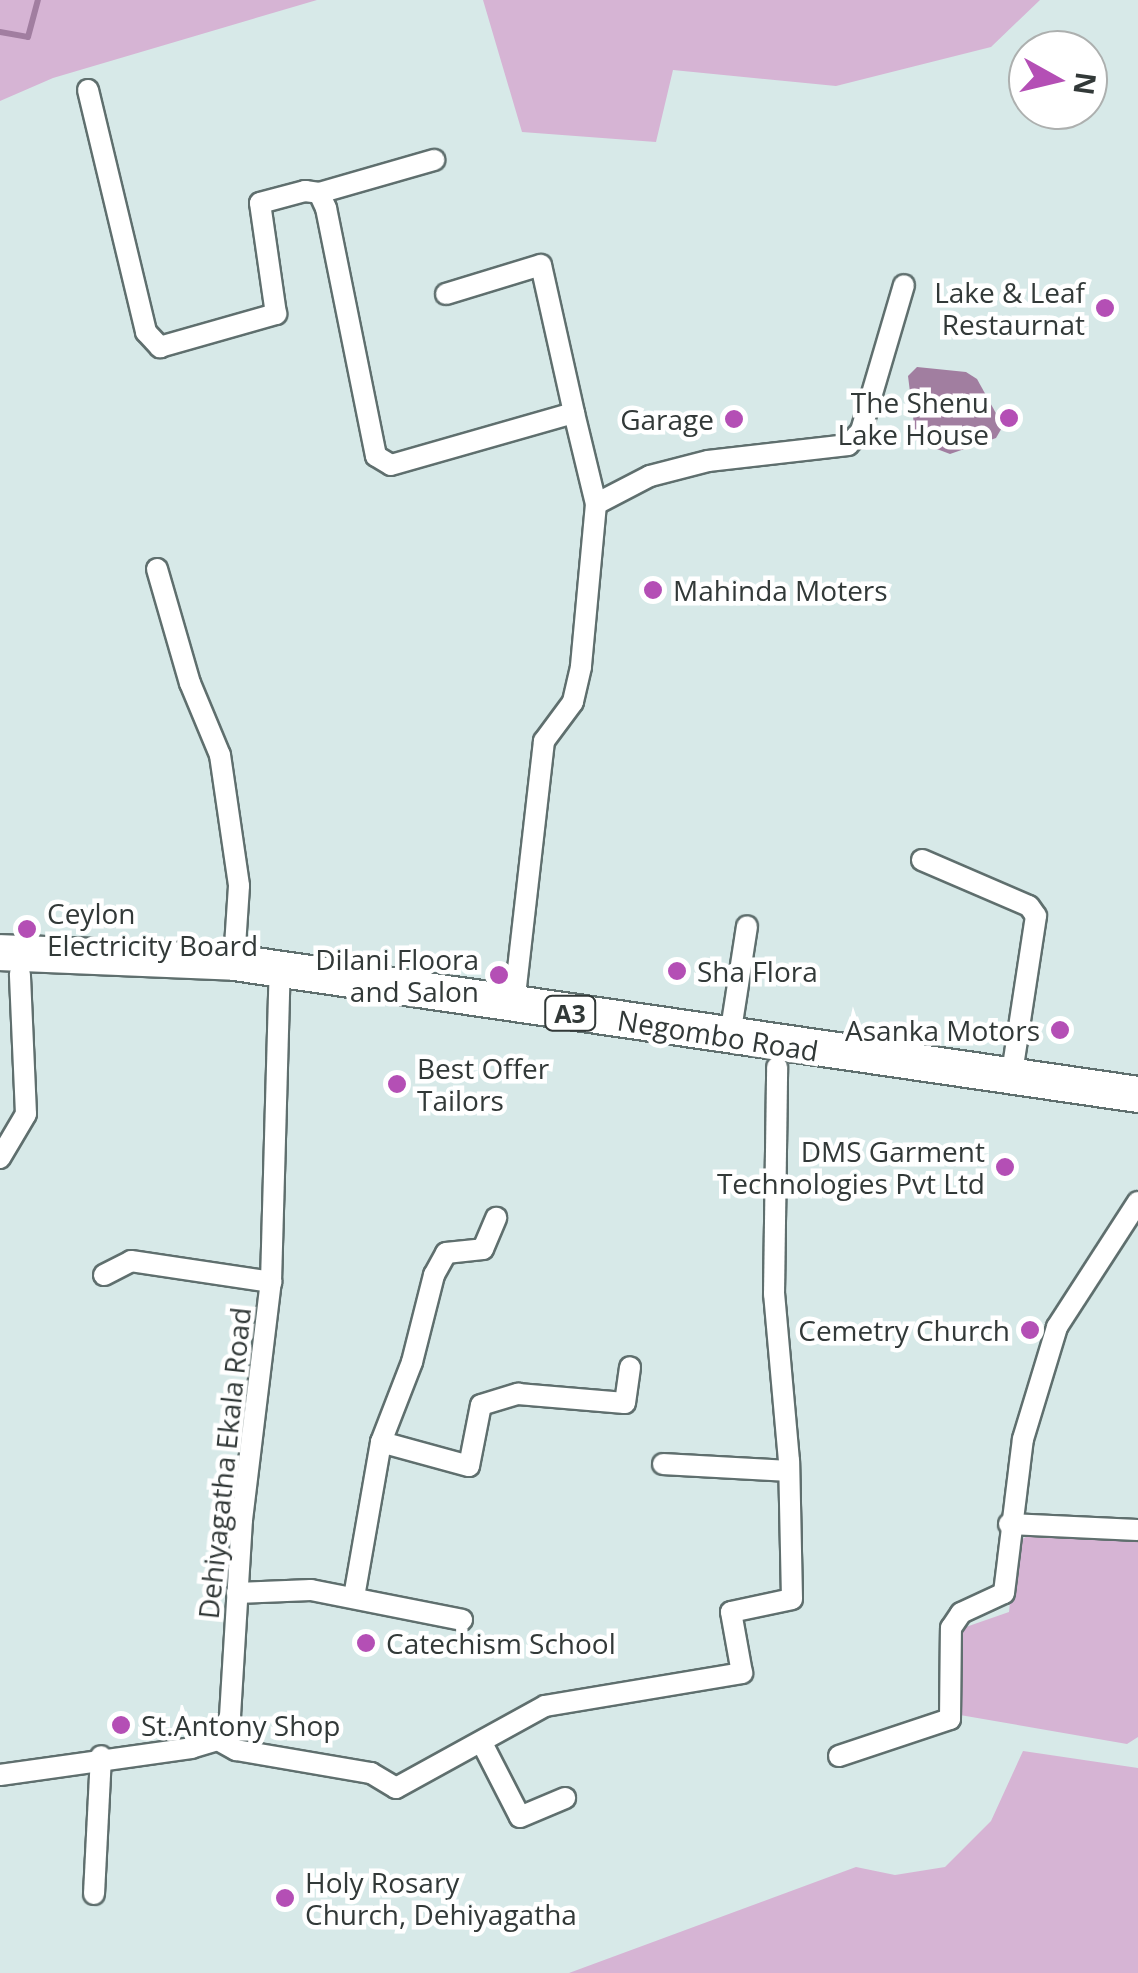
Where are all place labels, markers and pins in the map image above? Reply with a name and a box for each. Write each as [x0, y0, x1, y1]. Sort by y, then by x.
place label: Lake & Leaf Restaurnat [934, 275, 1085, 341]
marker: Lake & Leaf Restaurnat [1094, 297, 1116, 319]
place label: The Shenu Lake House [837, 385, 989, 451]
place label: Garage [620, 402, 714, 436]
marker: The Shenu Lake House [998, 407, 1020, 429]
marker: Garage [723, 408, 745, 430]
place label: Mahinda Moters [673, 573, 888, 607]
marker: Mahinda Moters [642, 579, 664, 601]
place label: Ceylon Electricity Board [47, 896, 258, 962]
marker: Ceylon Electricity Board [16, 918, 38, 940]
place label: Dilani Floora and Salon [315, 942, 479, 1008]
place label: Sha Flora [697, 954, 818, 988]
marker: Sha Flora [666, 960, 688, 982]
marker: Dilani Floora and Salon [488, 964, 510, 986]
place label: Asanka Motors [845, 1013, 1040, 1047]
marker: Asanka Motors [1049, 1019, 1071, 1041]
place label: Best Offer Tailors [417, 1051, 549, 1117]
marker: Best Offer Tailors [386, 1073, 408, 1095]
place label: DMS Garment Technologies Pvt Ltd [717, 1134, 985, 1200]
marker: DMS Garment Technologies Pvt Ltd [994, 1156, 1016, 1178]
place label: Cemetry Church [798, 1313, 1010, 1347]
marker: Cemetry Church [1019, 1319, 1041, 1341]
place label: Catechism School [386, 1626, 616, 1660]
marker: Catechism School [355, 1632, 377, 1654]
place label: St.Antony Shop [141, 1708, 340, 1742]
marker: St.Antony Shop [110, 1714, 132, 1736]
place label: Holy Rosary Church, Dehiyagatha [305, 1865, 577, 1931]
marker: Holy Rosary Church, Dehiyagatha [274, 1887, 296, 1909]

